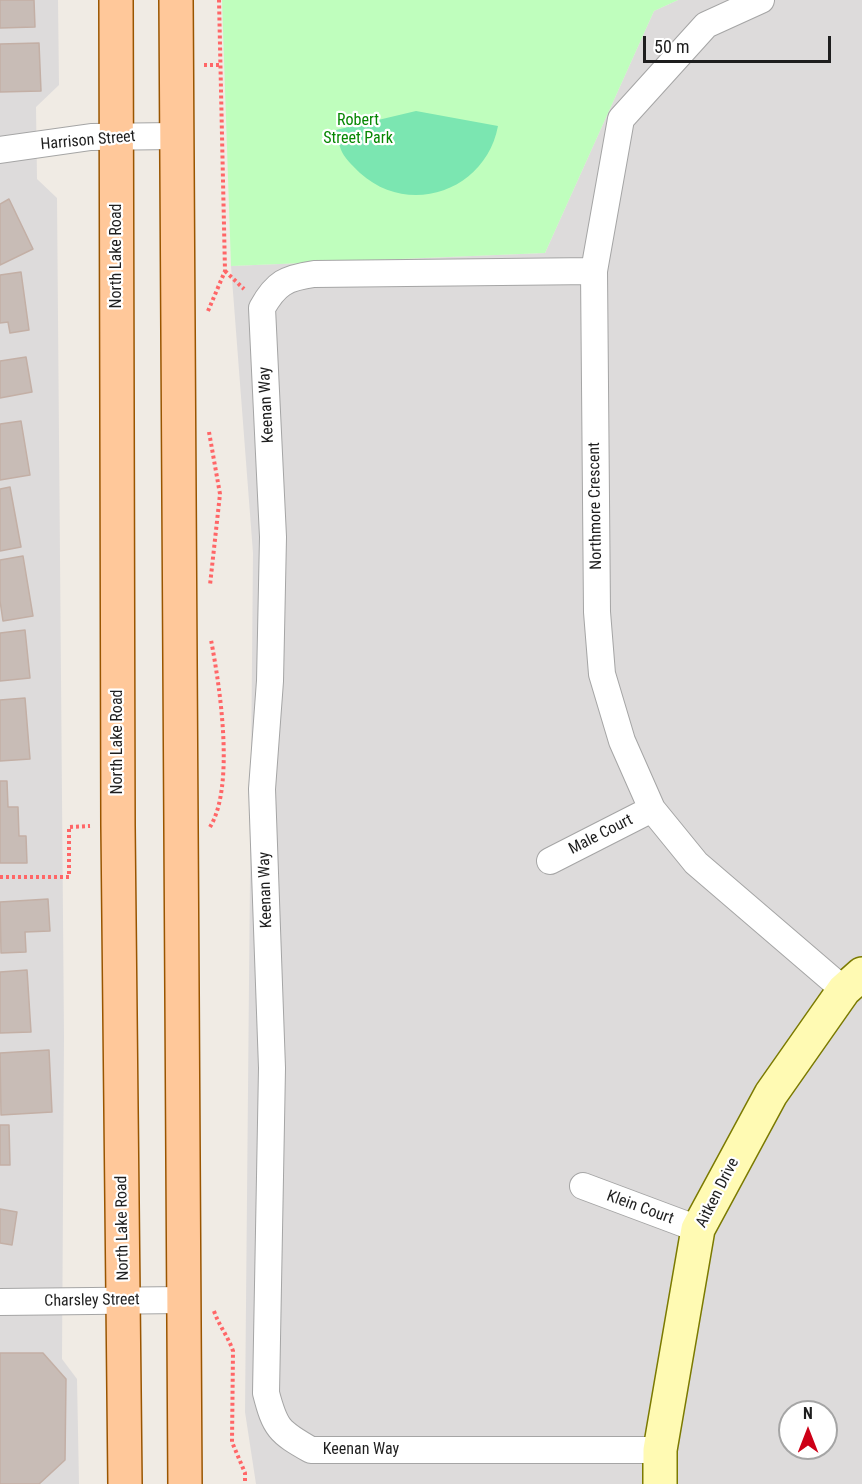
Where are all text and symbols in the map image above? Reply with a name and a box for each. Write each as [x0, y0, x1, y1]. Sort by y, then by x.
scale bar [646, 24, 834, 62]
text: 50 m [654, 36, 689, 57]
park label: Robert Street Park [323, 111, 393, 149]
street label: Harrison Street [40, 127, 136, 155]
street label: North Lake Road [107, 204, 127, 308]
street label: Keenan Way [255, 366, 279, 444]
street label: Northmore Crescent [585, 442, 607, 570]
street label: North Lake Road [108, 690, 128, 794]
street label: Male Court [566, 811, 636, 859]
street label: Keenan Way [255, 851, 277, 929]
street label: Aitken Drive [692, 1155, 744, 1231]
street label: North Lake Road [112, 1175, 134, 1281]
street label: Klein Court [604, 1187, 676, 1229]
street label: Charsley Street [44, 1291, 140, 1311]
north arrow [778, 1400, 838, 1460]
text: N [803, 1404, 813, 1423]
street label: Keenan Way [323, 1440, 399, 1460]

